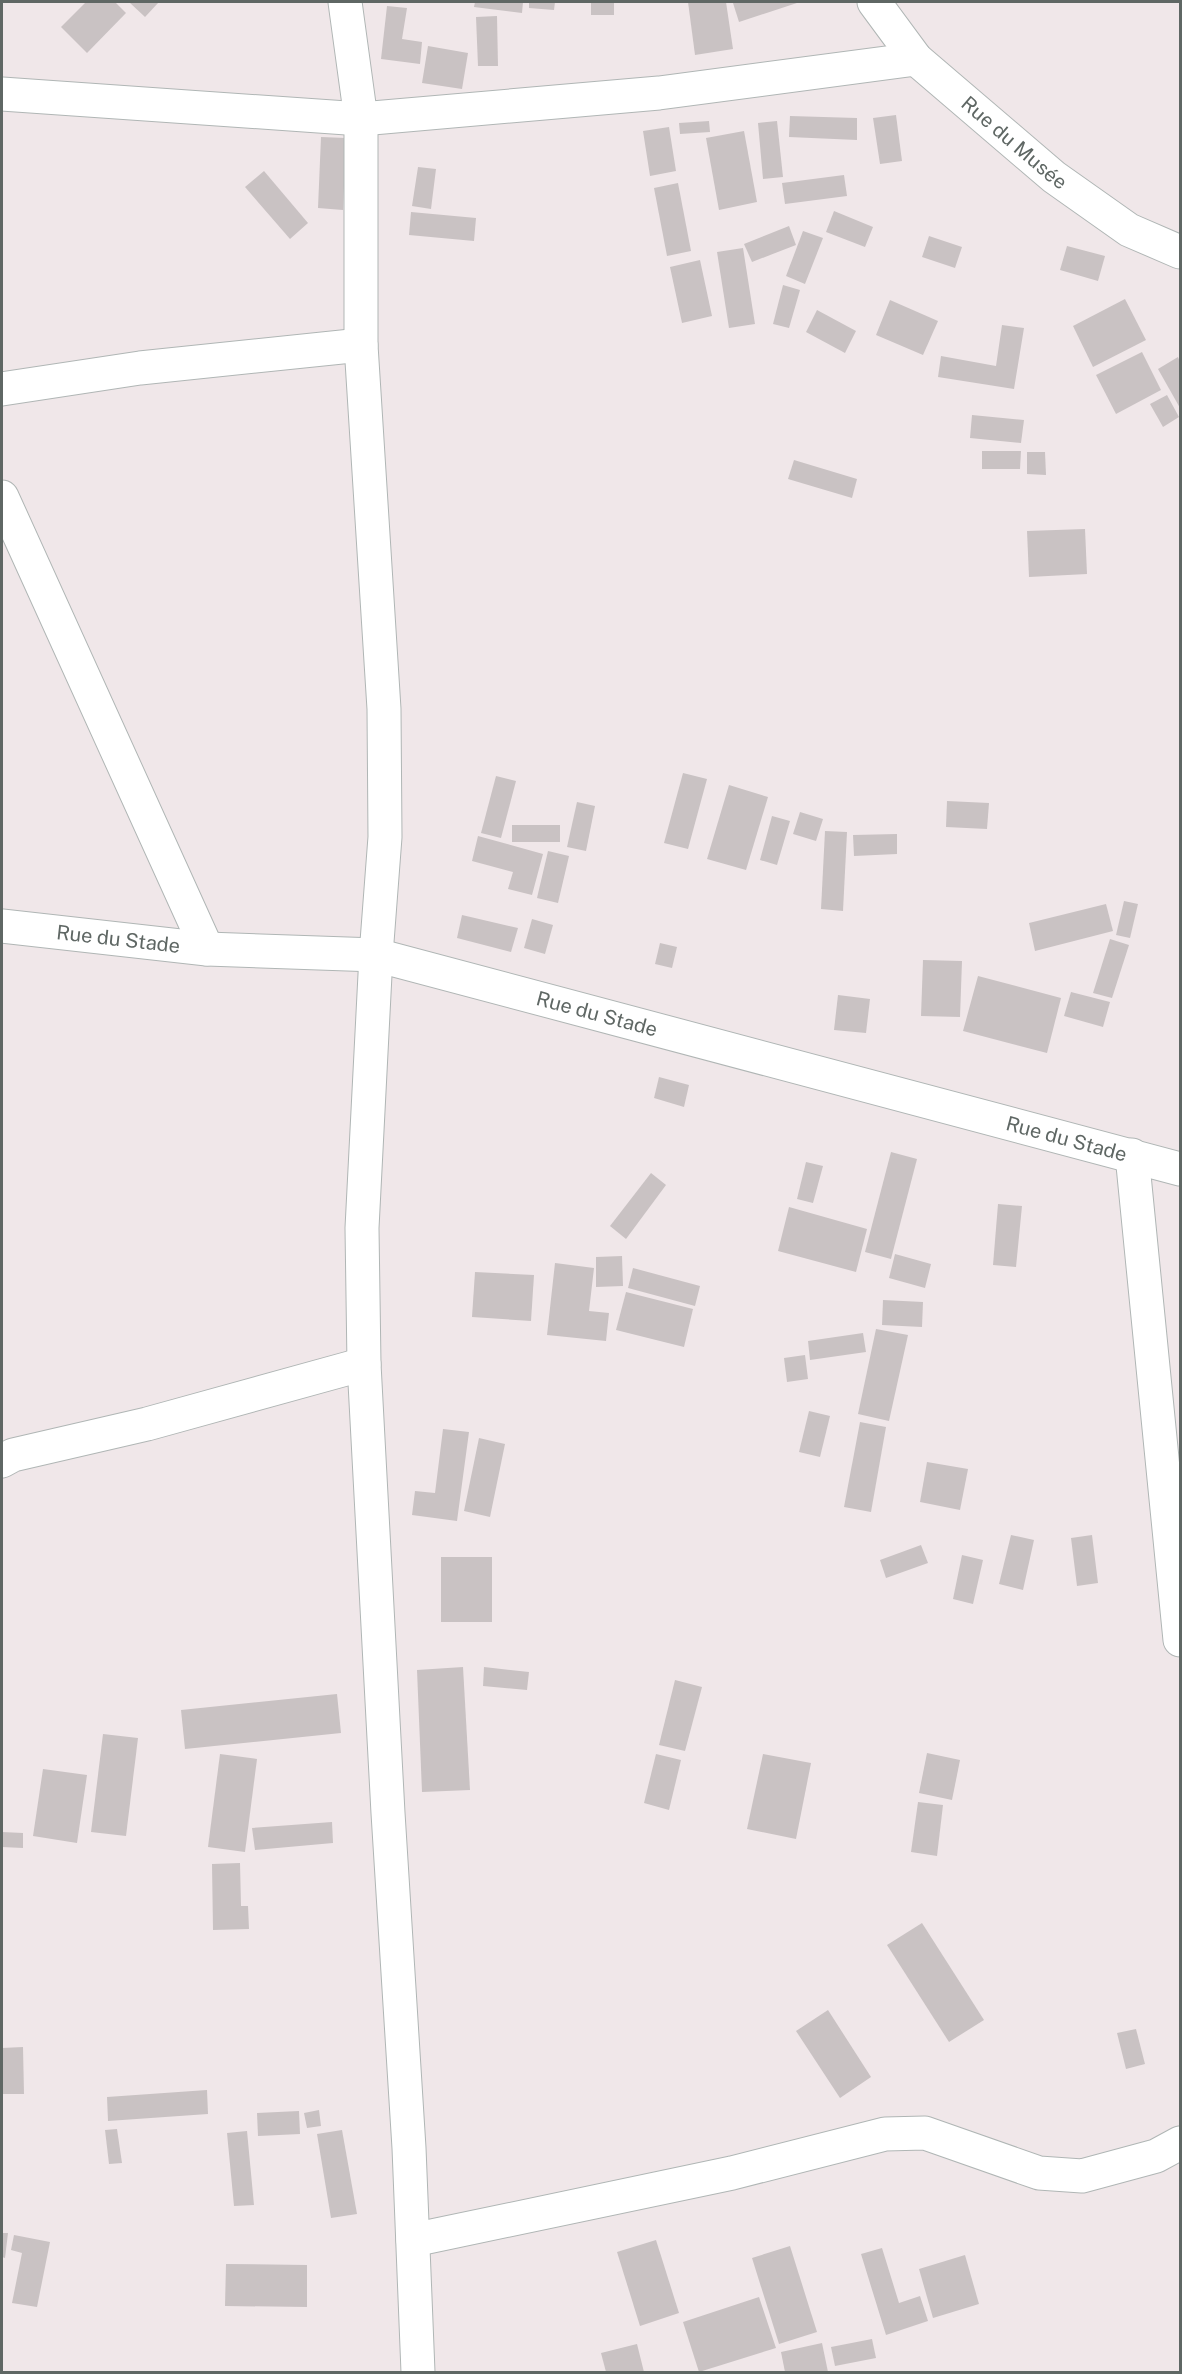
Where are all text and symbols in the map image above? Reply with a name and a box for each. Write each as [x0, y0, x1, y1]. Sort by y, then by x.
street label: Rue du Musée [956, 91, 1072, 194]
street label: Rue du Stade [55, 920, 181, 958]
street label: Rue du Stade [534, 986, 660, 1041]
street label: Rue du Stade [1003, 1111, 1130, 1166]

